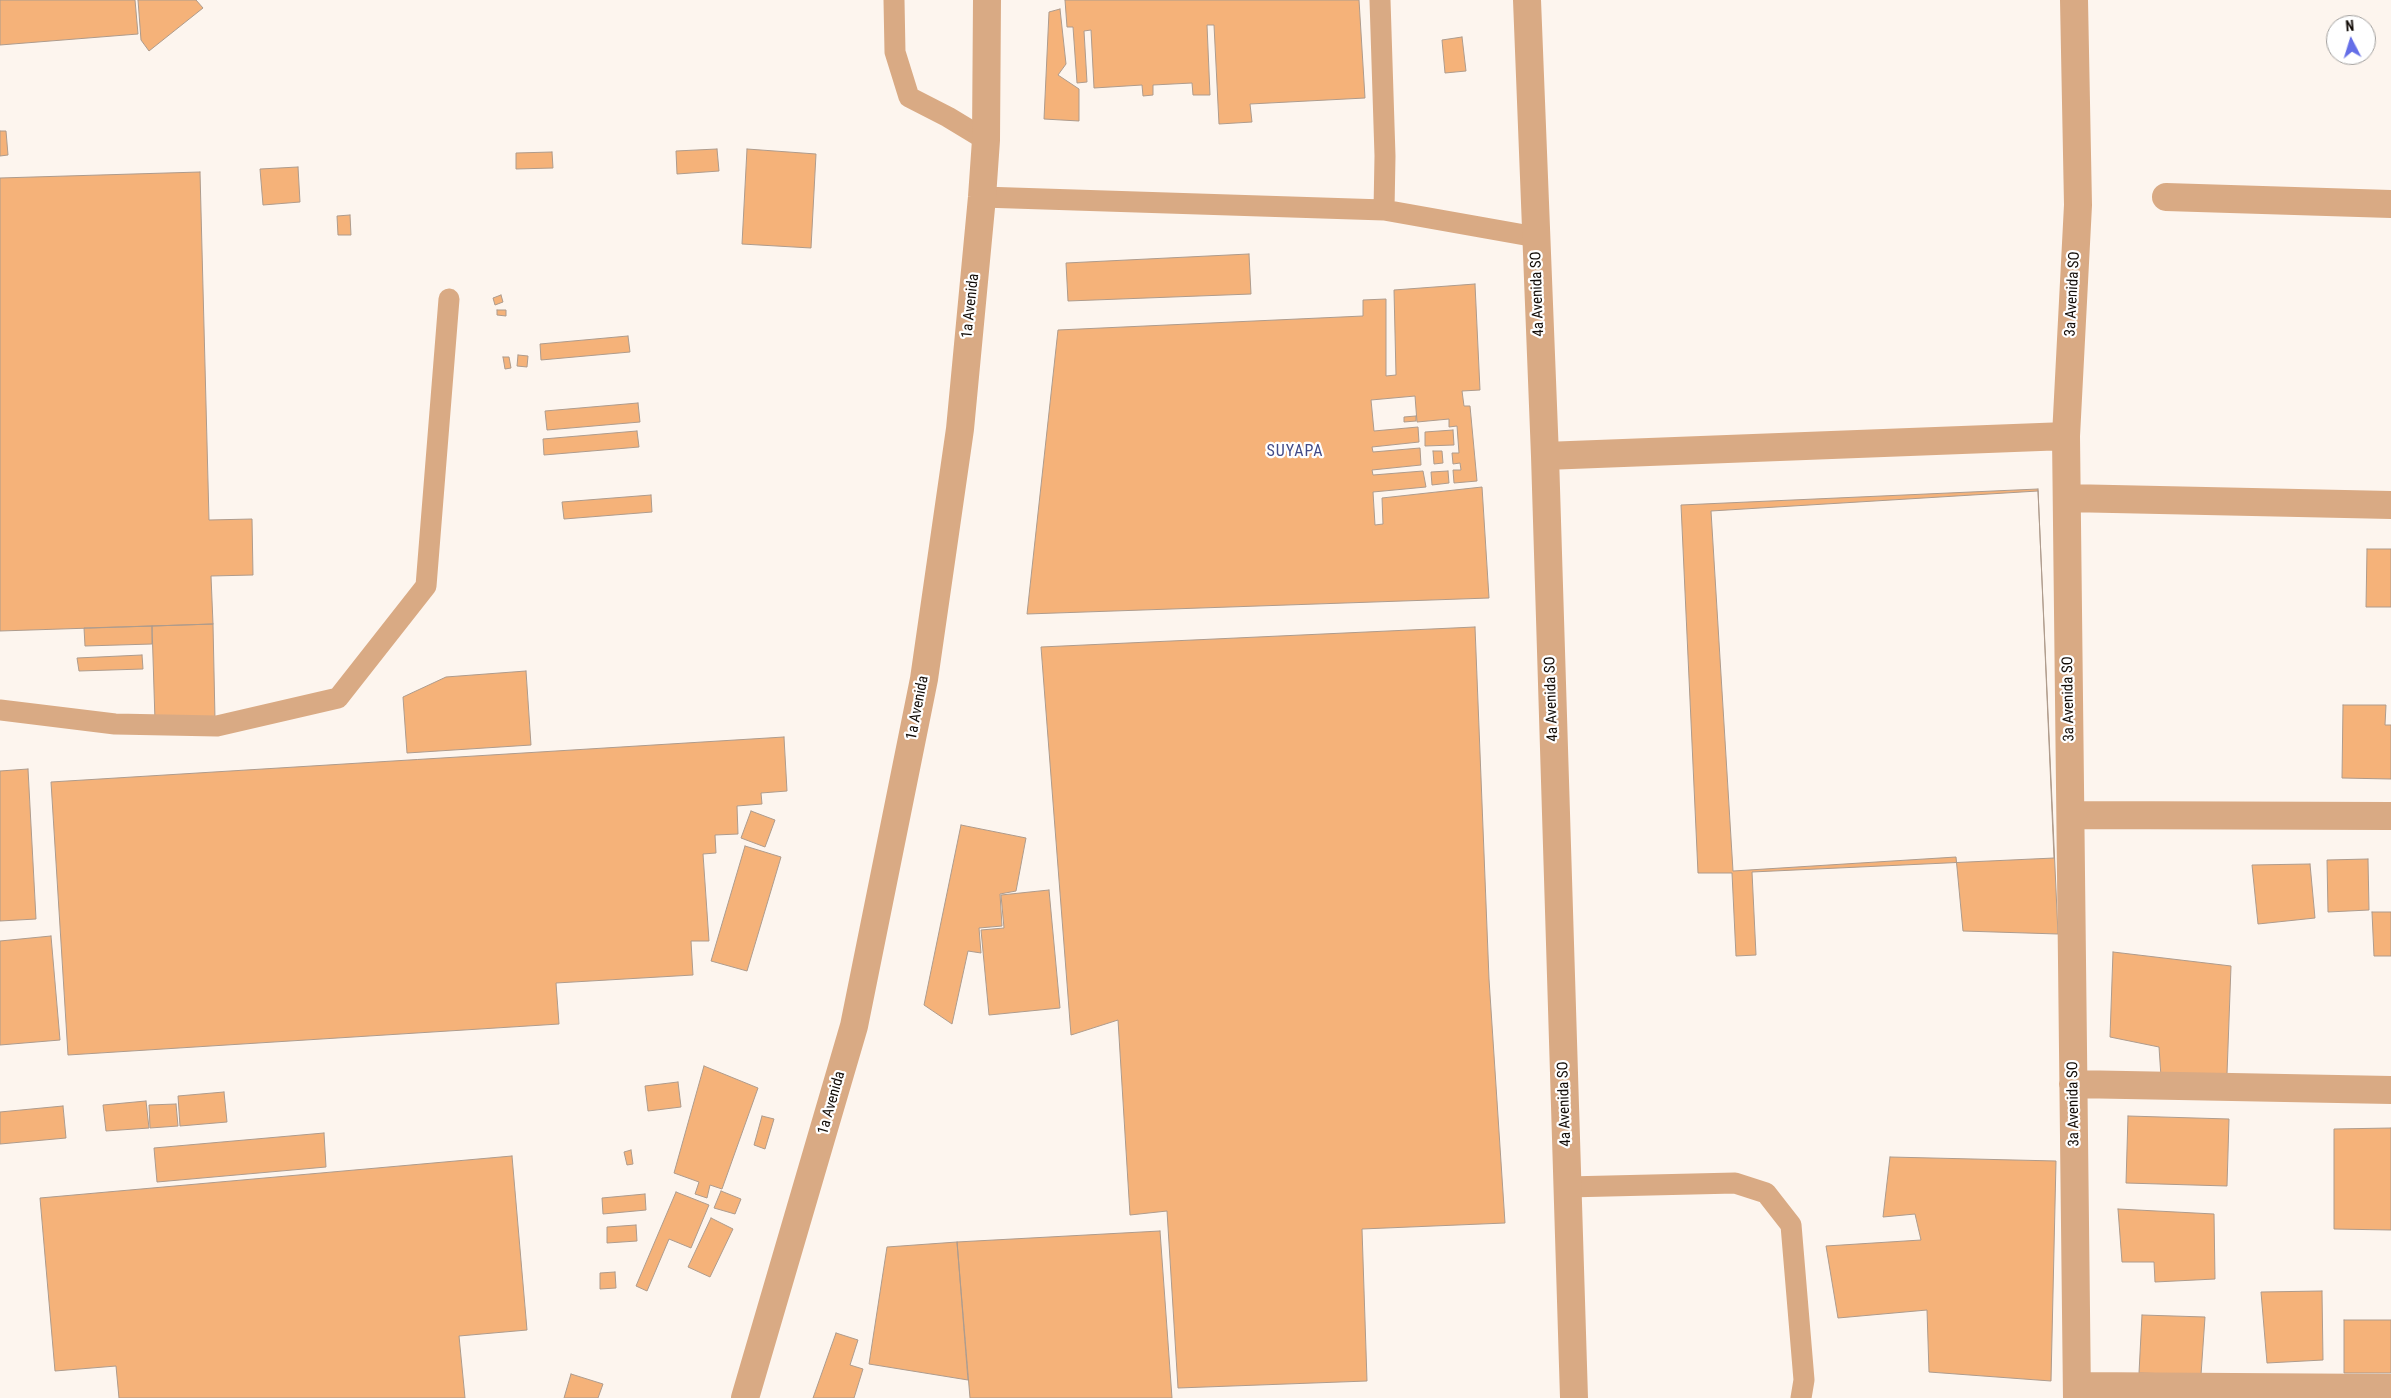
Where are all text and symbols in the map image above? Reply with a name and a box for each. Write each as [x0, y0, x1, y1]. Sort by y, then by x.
north arrow [2326, 15, 2376, 65]
text: N [2345, 18, 2355, 34]
street label: 4a Avenida SO [1528, 251, 1548, 337]
street label: 3a Avenida SO [2062, 251, 2084, 337]
street label: 1a Avenida [959, 273, 983, 339]
district label: SUYAPA [1266, 442, 1324, 462]
street label: 4a Avenida SO [1542, 656, 1562, 742]
street label: 3a Avenida SO [2059, 656, 2079, 742]
street label: 1a Avenida [903, 674, 933, 742]
street label: 4a Avenida SO [1555, 1061, 1575, 1147]
street label: 3a Avenida SO [2064, 1061, 2084, 1147]
street label: 1a Avenida [814, 1069, 850, 1137]

